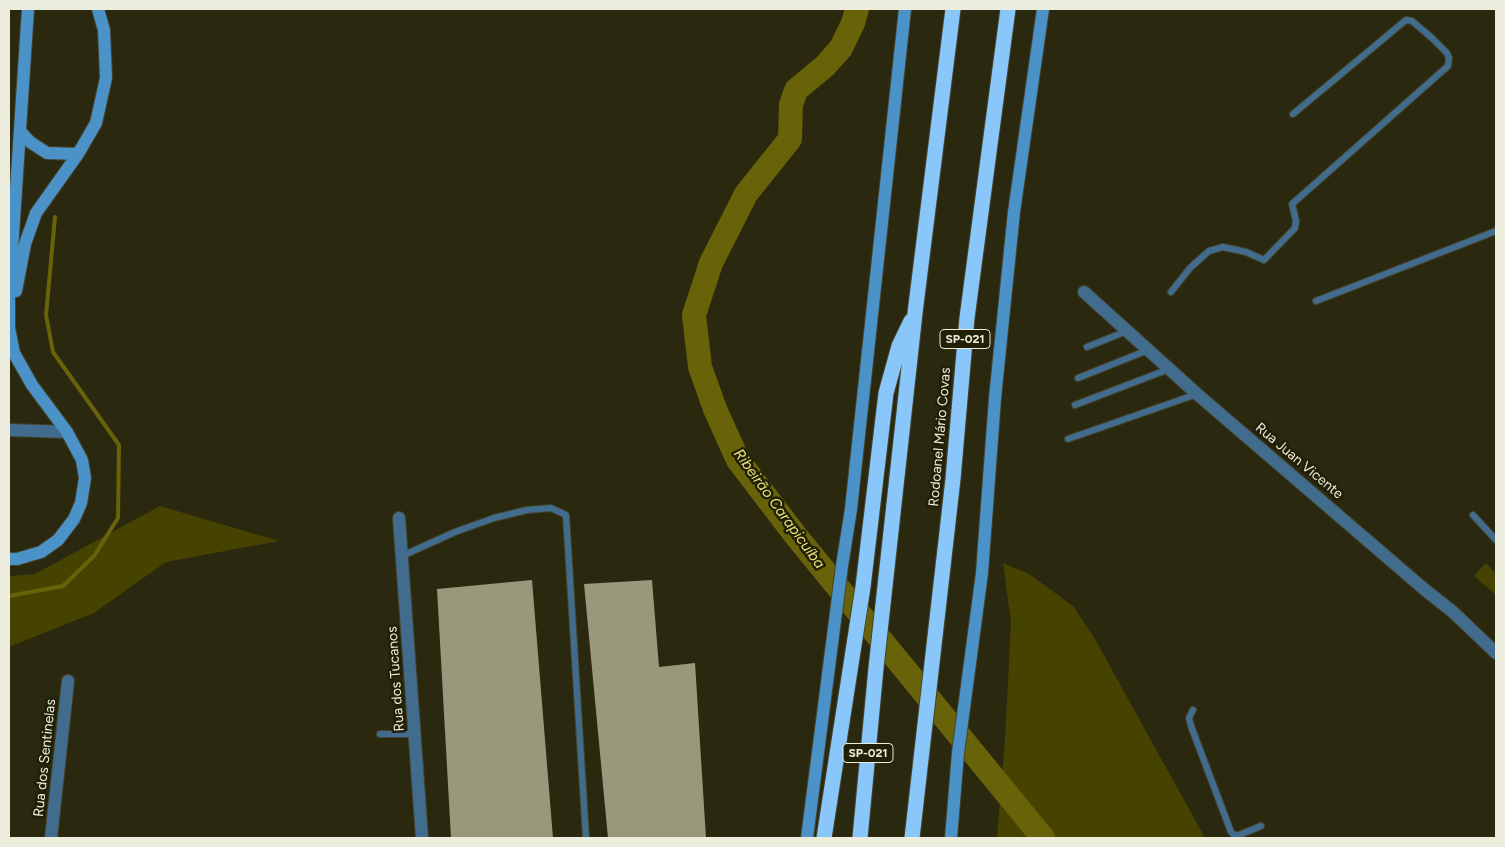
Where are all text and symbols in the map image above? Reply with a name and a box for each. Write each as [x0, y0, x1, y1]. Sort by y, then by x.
road number: SP-021 [940, 329, 990, 348]
street label: Rodoanel Mário Covas [926, 367, 954, 507]
street label: Rua Juan Vicente [1252, 419, 1346, 503]
water label: Ribeirão Carapicuíba [730, 446, 828, 572]
street label: Rua dos Tucanos [384, 626, 408, 732]
street label: Rua dos Sentinelas [30, 698, 60, 818]
road number: SP-021 [843, 744, 893, 762]

